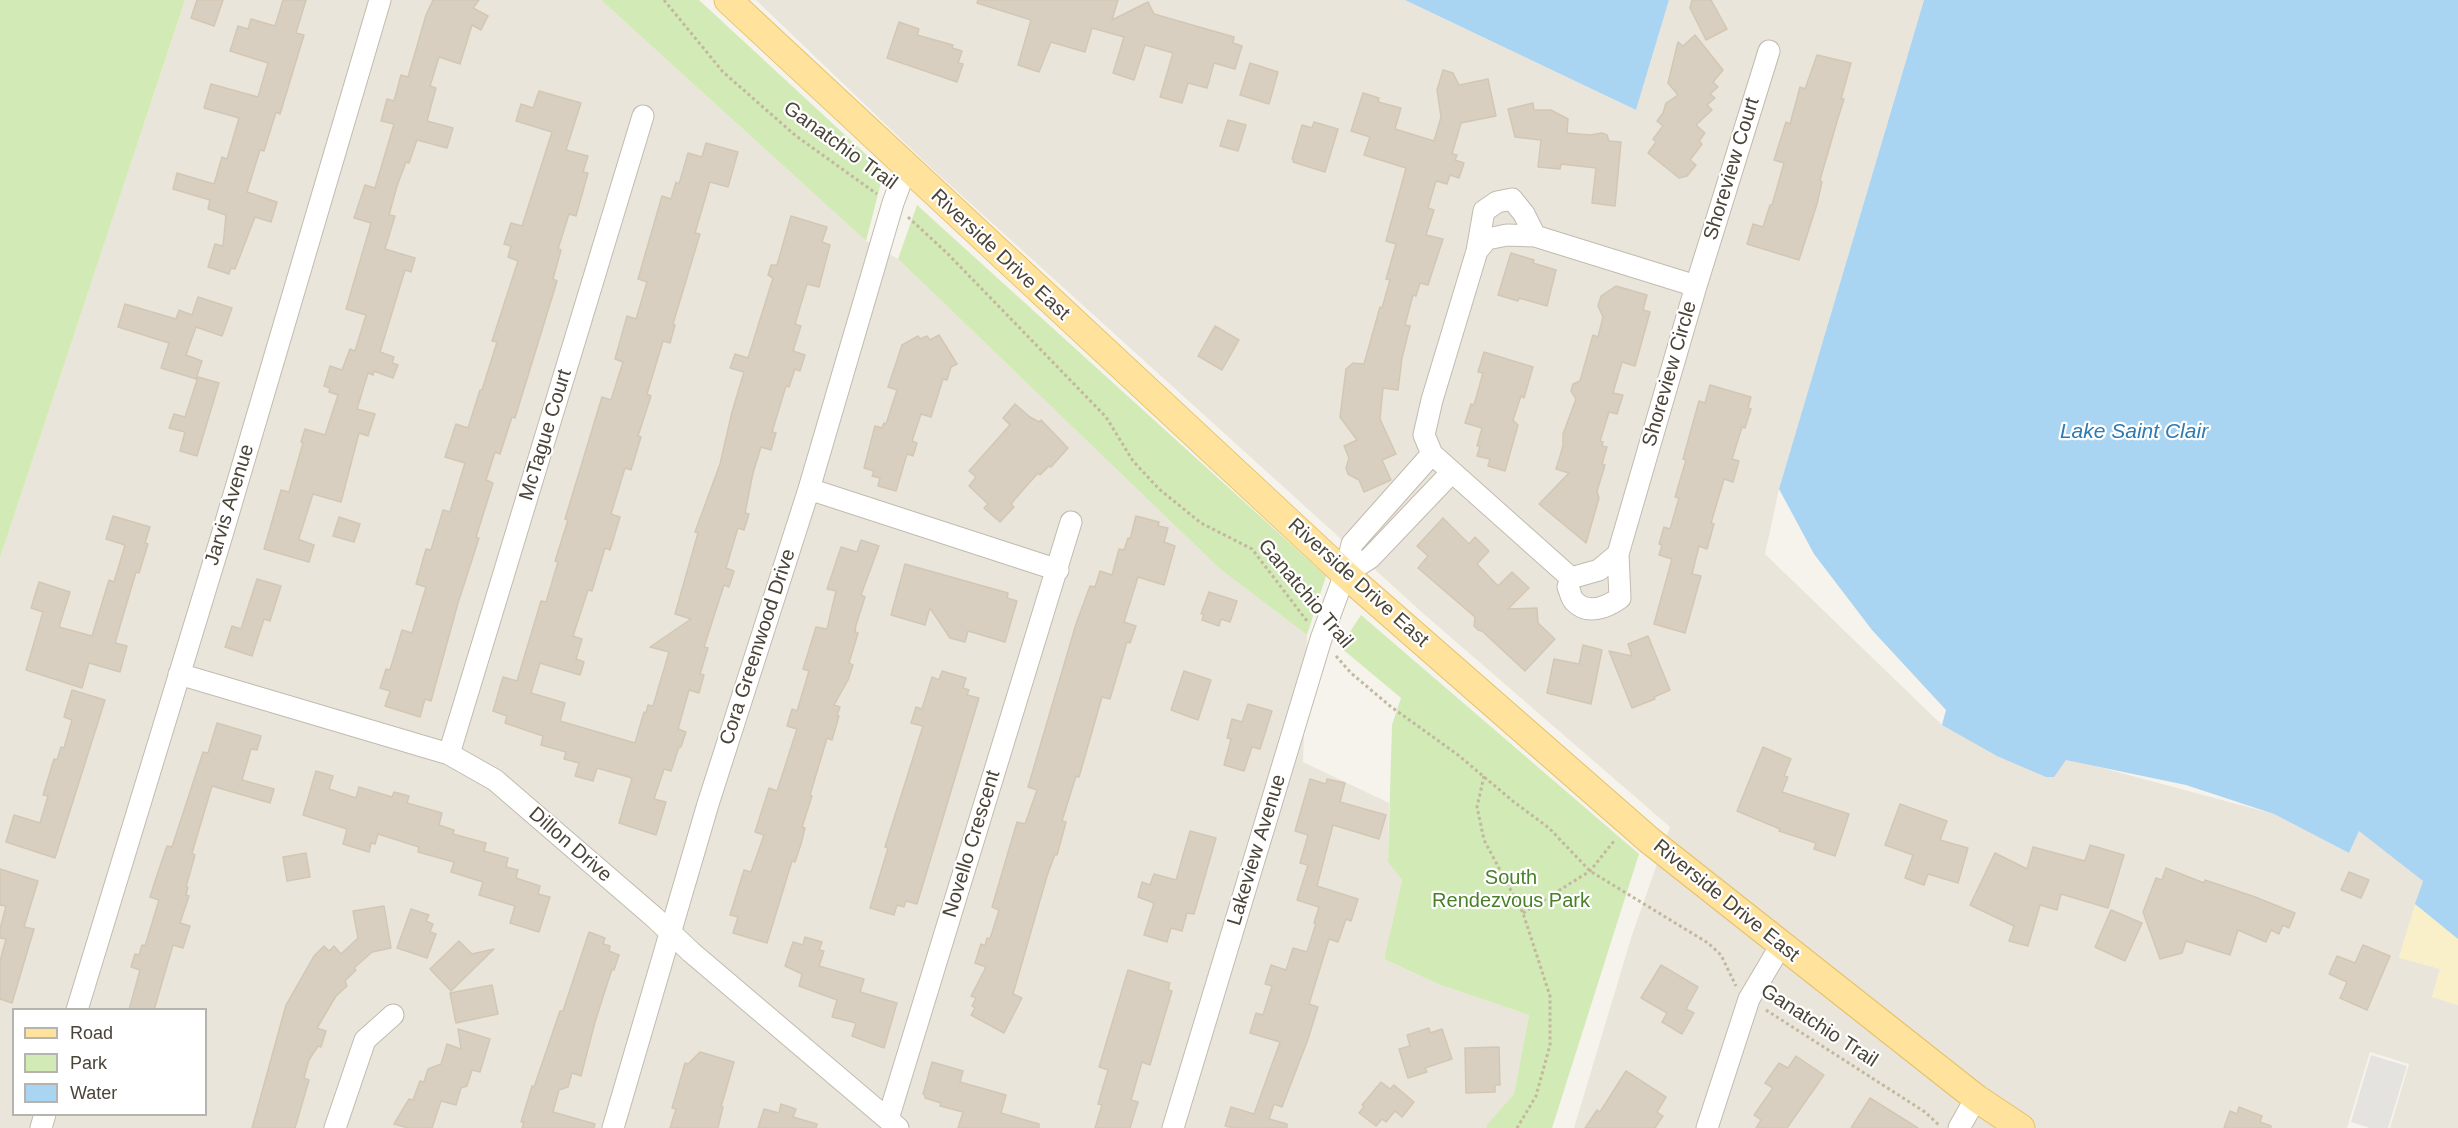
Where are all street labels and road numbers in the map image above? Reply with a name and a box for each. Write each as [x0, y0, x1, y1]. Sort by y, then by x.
street label: Shoreview Court [1699, 95, 1765, 243]
street label: Ganatchio Trail [778, 97, 902, 195]
street label: Riverside Drive East [926, 184, 1074, 326]
street label: Shoreview Circle [1638, 299, 1702, 449]
street label: McTague Court [515, 367, 577, 503]
street label: Jarvis Avenue [200, 442, 260, 568]
street label: Riverside Drive East [1283, 513, 1433, 653]
street label: Ganatchio Trail [1252, 535, 1358, 653]
street label: Cora Greenwood Drive [715, 546, 801, 748]
street label: Novello Crescent [938, 768, 1006, 920]
street label: Lakeview Avenue [1223, 772, 1291, 928]
street label: Dillon Drive [524, 802, 616, 888]
street label: Riverside Drive East [1648, 835, 1804, 967]
street label: Ganatchio Trail [1756, 979, 1882, 1073]

